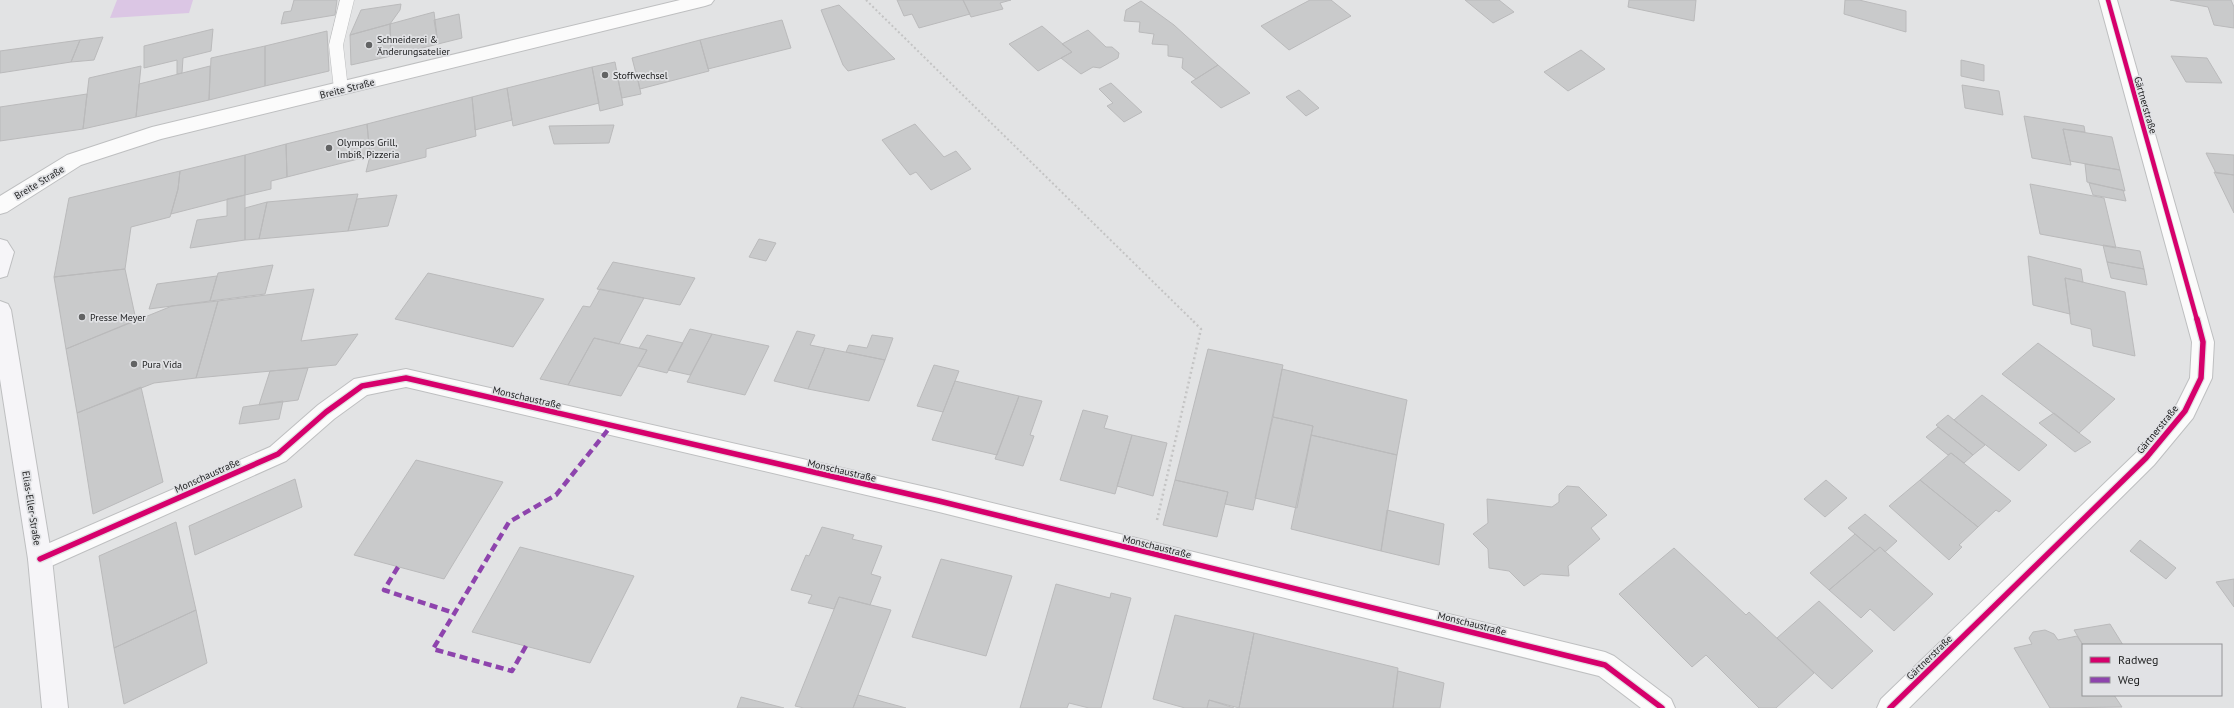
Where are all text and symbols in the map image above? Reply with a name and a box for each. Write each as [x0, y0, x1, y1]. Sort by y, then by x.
place label: Schneiderei & Änderungsatelier [377, 33, 451, 58]
marker: Schneiderei & Änderungsatelier [364, 40, 374, 50]
place label: Stoffwechsel [613, 69, 668, 82]
marker: Stoffwechsel [600, 70, 610, 80]
street label: Breite Straße [318, 75, 376, 102]
street label: Gärtnerstraße [2131, 75, 2160, 135]
place label: Olympos Grill, Imbiß, Pizzeria [337, 136, 399, 161]
marker: Olympos Grill, Imbiß, Pizzeria [324, 143, 334, 153]
street label: Breite Straße [12, 162, 67, 202]
place label: Presse Meyer [90, 311, 146, 324]
marker: Presse Meyer [77, 312, 87, 322]
place label: Pura Vida [142, 358, 182, 371]
marker: Pura Vida [129, 359, 139, 369]
street label: Monschaustraße [491, 383, 563, 412]
street label: Gärtnerstraße [2134, 402, 2181, 456]
street label: Monschaustraße [172, 455, 242, 496]
street label: Monschaustraße [806, 456, 878, 485]
street label: Elias-Eller-Straße [19, 470, 44, 546]
street label: Monschaustraße [1121, 532, 1193, 561]
street label: Monschaustraße [1436, 609, 1508, 638]
street label: Gärtnerstraße [1904, 632, 1955, 683]
legend [2082, 644, 2222, 696]
text: Radweg [2118, 652, 2159, 667]
text: Weg [2118, 672, 2140, 687]

